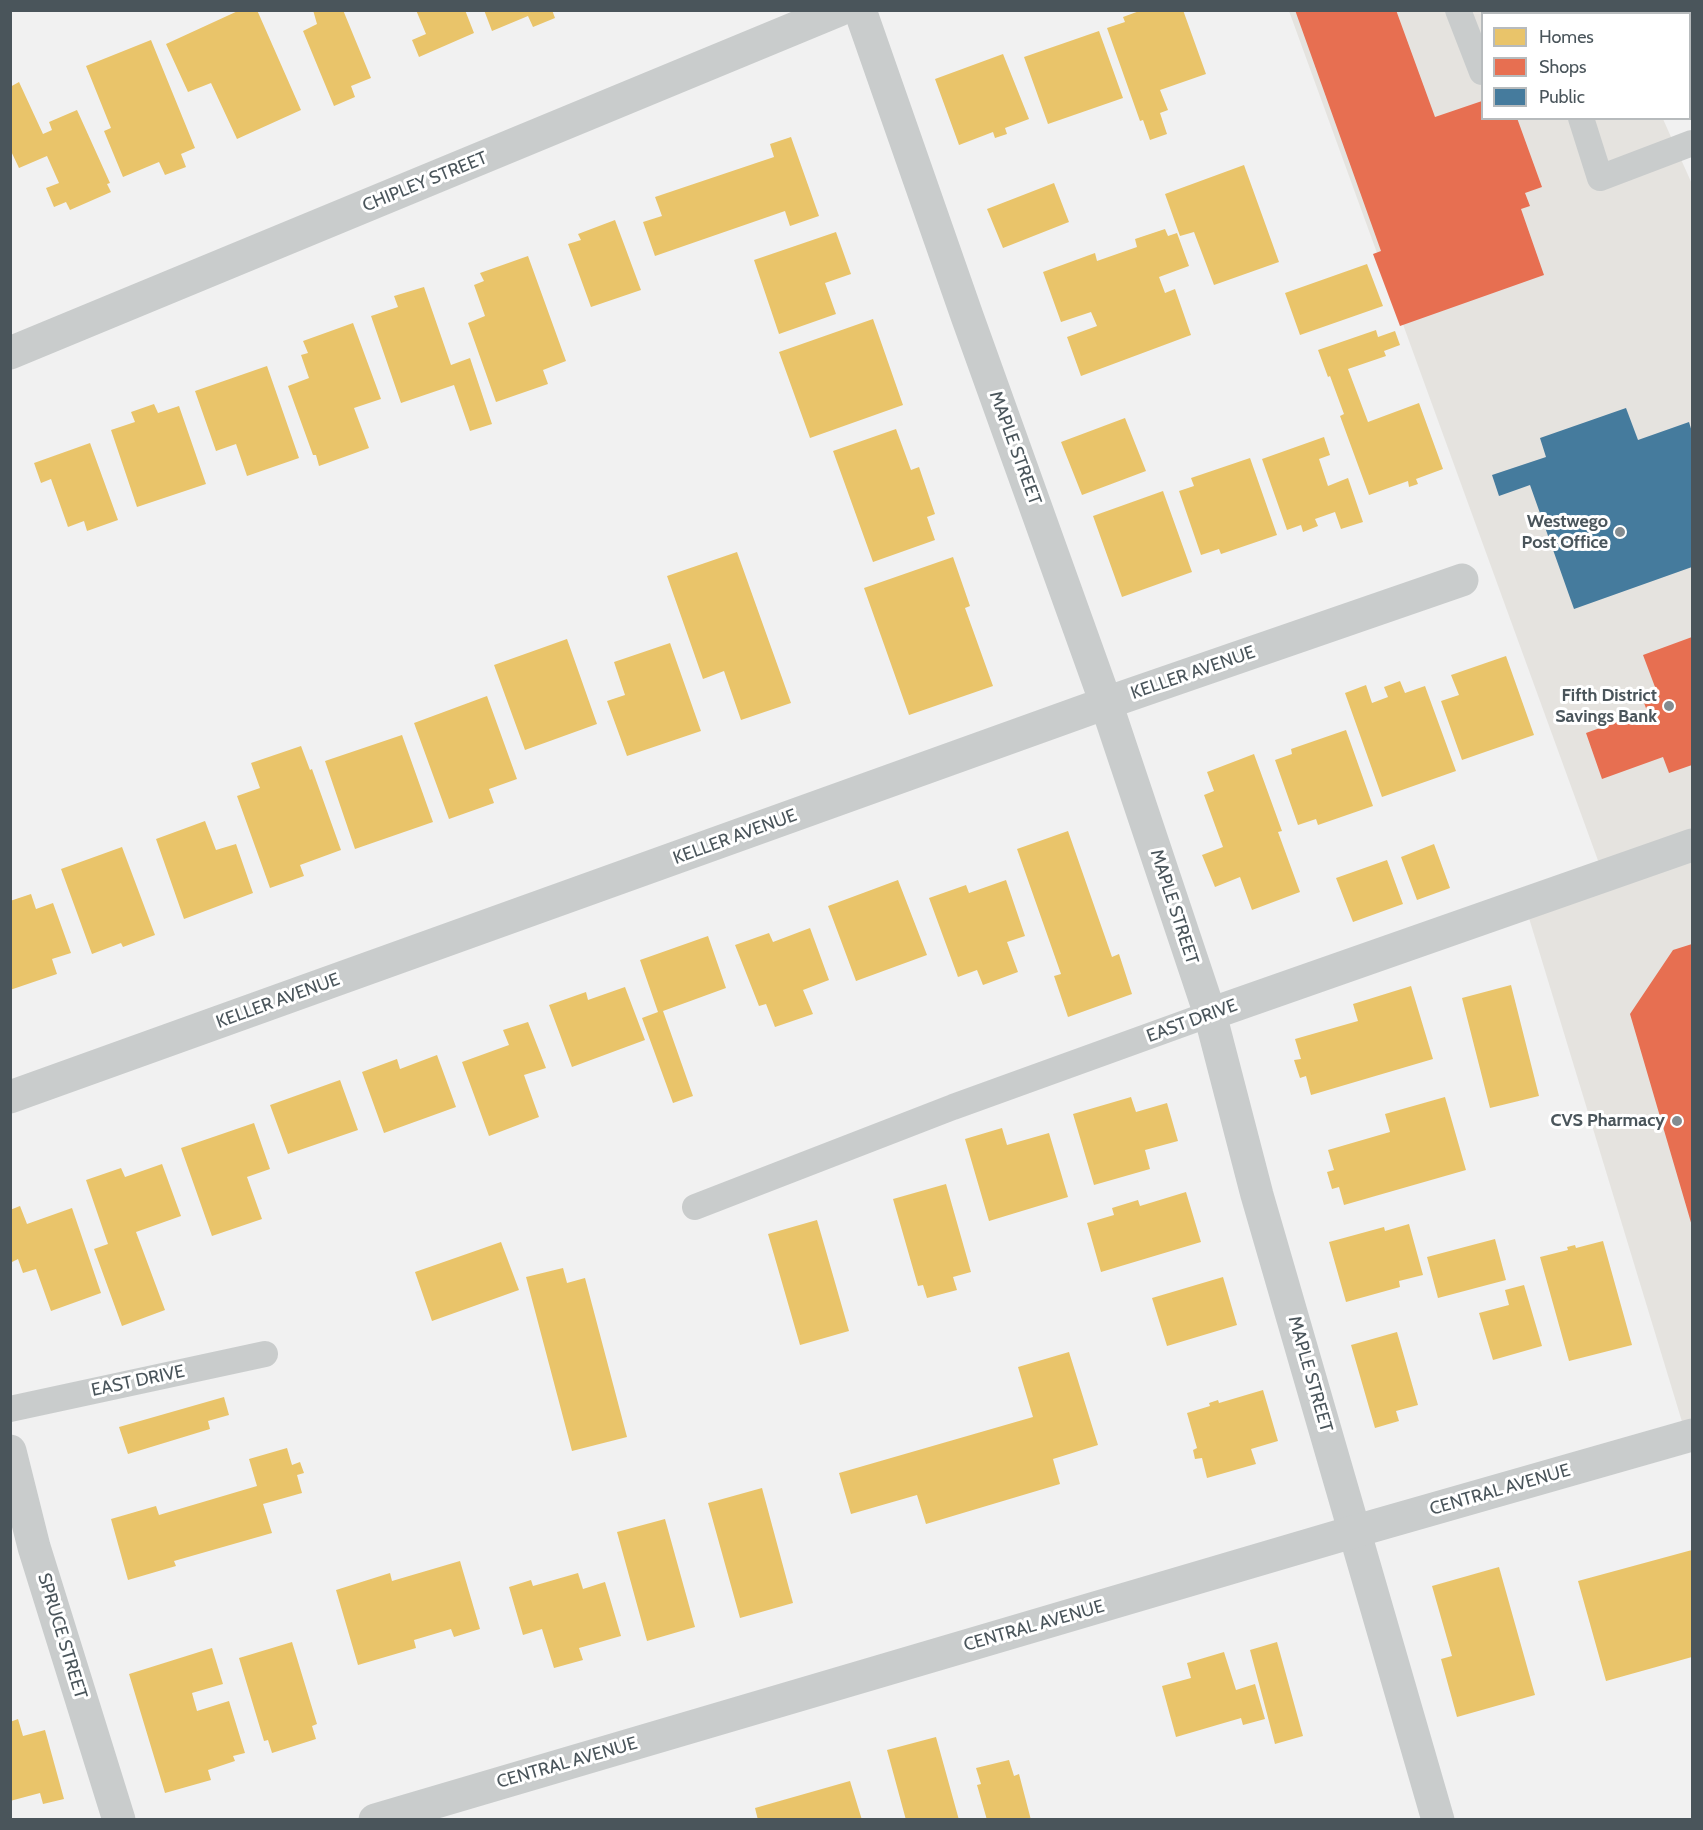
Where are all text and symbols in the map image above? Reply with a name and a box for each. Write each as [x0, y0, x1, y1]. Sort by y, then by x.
legend [1481, 12, 1691, 120]
text: Homes [1539, 26, 1594, 48]
text: Shops [1539, 56, 1587, 78]
text: Public [1539, 86, 1585, 108]
street label: CHIPLEY STREET [360, 147, 490, 217]
street label: MAPLE STREET [984, 388, 1046, 508]
place label: Westwego Post Office [1522, 511, 1608, 554]
marker: Westwego Post Office [1613, 525, 1627, 539]
street label: KELLER AVENUE [1128, 642, 1258, 704]
place label: Fifth District Savings Bank [1555, 685, 1657, 728]
marker: Fifth District Savings Bank [1662, 699, 1676, 713]
street label: KELLER AVENUE [670, 805, 800, 869]
street label: MAPLE STREET [1145, 847, 1203, 967]
street label: KELLER AVENUE [213, 969, 343, 1033]
street label: EAST DRIVE [1144, 995, 1240, 1047]
place label: CVS Pharmacy [1551, 1110, 1665, 1132]
marker: CVS Pharmacy [1670, 1114, 1684, 1128]
street label: MAPLE STREET [1283, 1314, 1337, 1434]
street label: EAST DRIVE [89, 1361, 187, 1401]
street label: CENTRAL AVENUE [1427, 1460, 1573, 1520]
street label: SPRUCE STREET [33, 1571, 91, 1701]
street label: CENTRAL AVENUE [961, 1596, 1107, 1656]
street label: CENTRAL AVENUE [494, 1733, 640, 1793]

